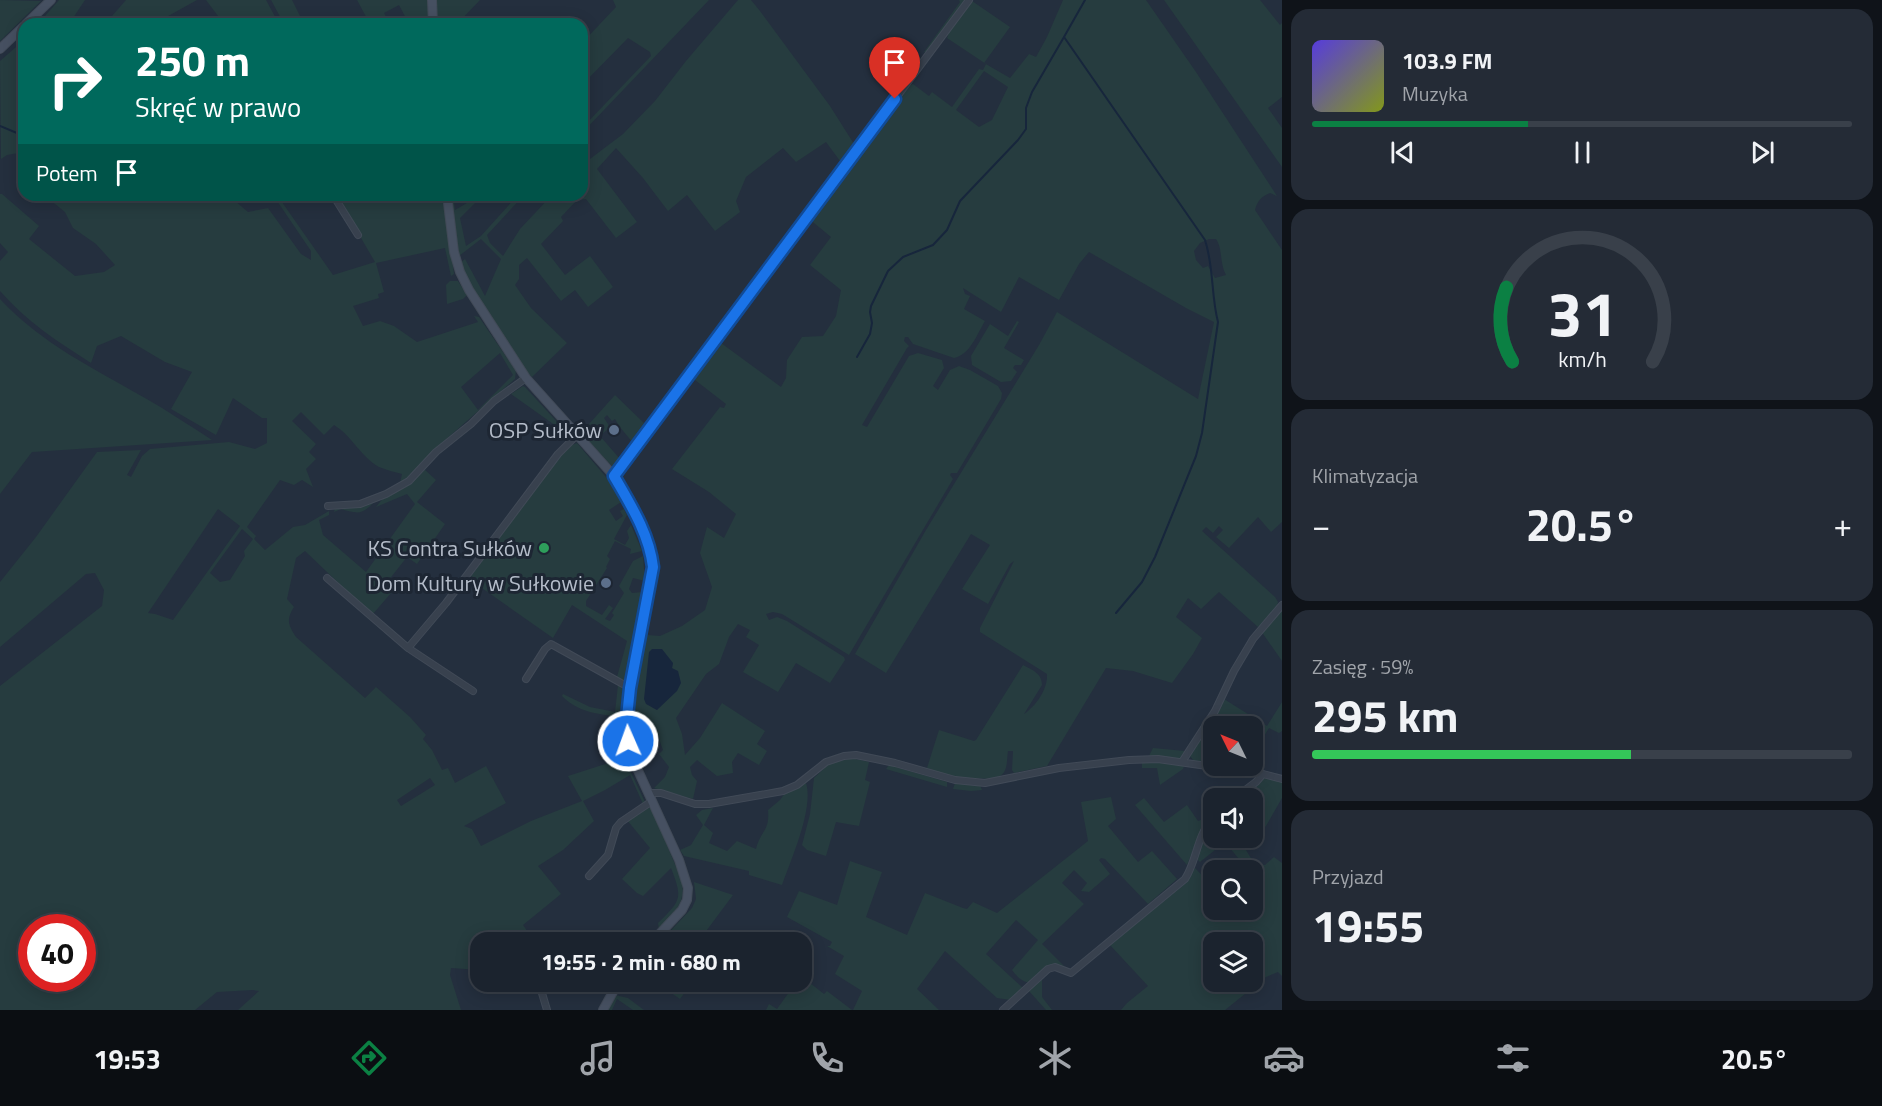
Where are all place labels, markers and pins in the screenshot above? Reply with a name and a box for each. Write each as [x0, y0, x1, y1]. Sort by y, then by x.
pin [869, 37, 920, 99]
place label: OSP Sułków [489, 413, 602, 447]
marker: OSP Sułków [607, 423, 621, 437]
place label: KS Contra Sułków [367, 531, 532, 565]
marker: KS Contra Sułków [537, 541, 551, 555]
place label: Dom Kultury w Sułkowie [367, 566, 594, 600]
marker: Dom Kultury w Sułkowie [599, 576, 613, 590]

